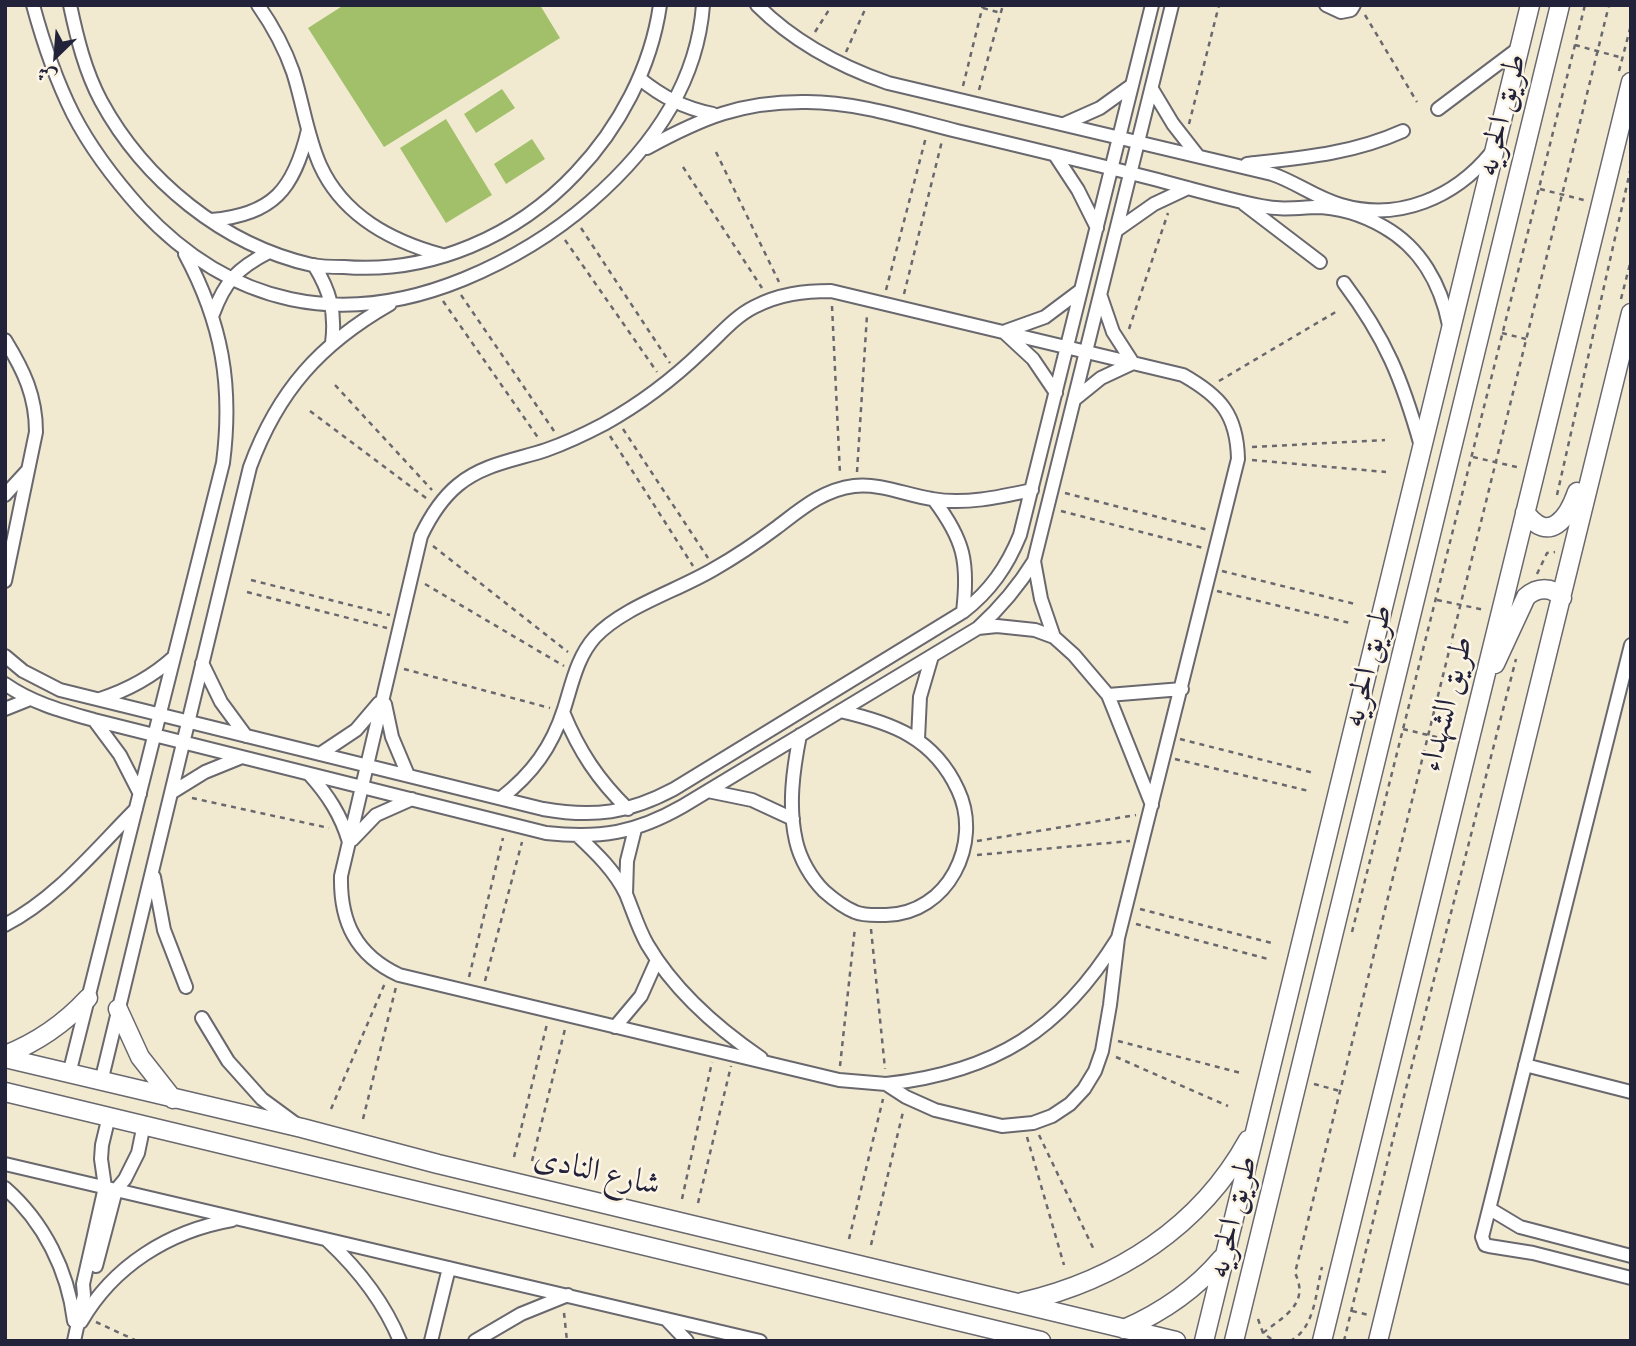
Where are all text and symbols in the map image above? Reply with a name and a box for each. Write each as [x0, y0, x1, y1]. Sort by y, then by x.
north arrow [21, 21, 91, 91]
street label: طريق الحريه [1468, 50, 1536, 180]
text: ش [33, 60, 61, 91]
street label: طريق الحريه [1334, 601, 1402, 731]
street label: طريق الشهداء [1412, 632, 1482, 776]
street label: شارع النادى [530, 1139, 664, 1205]
street label: طريق الحريه [1199, 1152, 1267, 1282]

